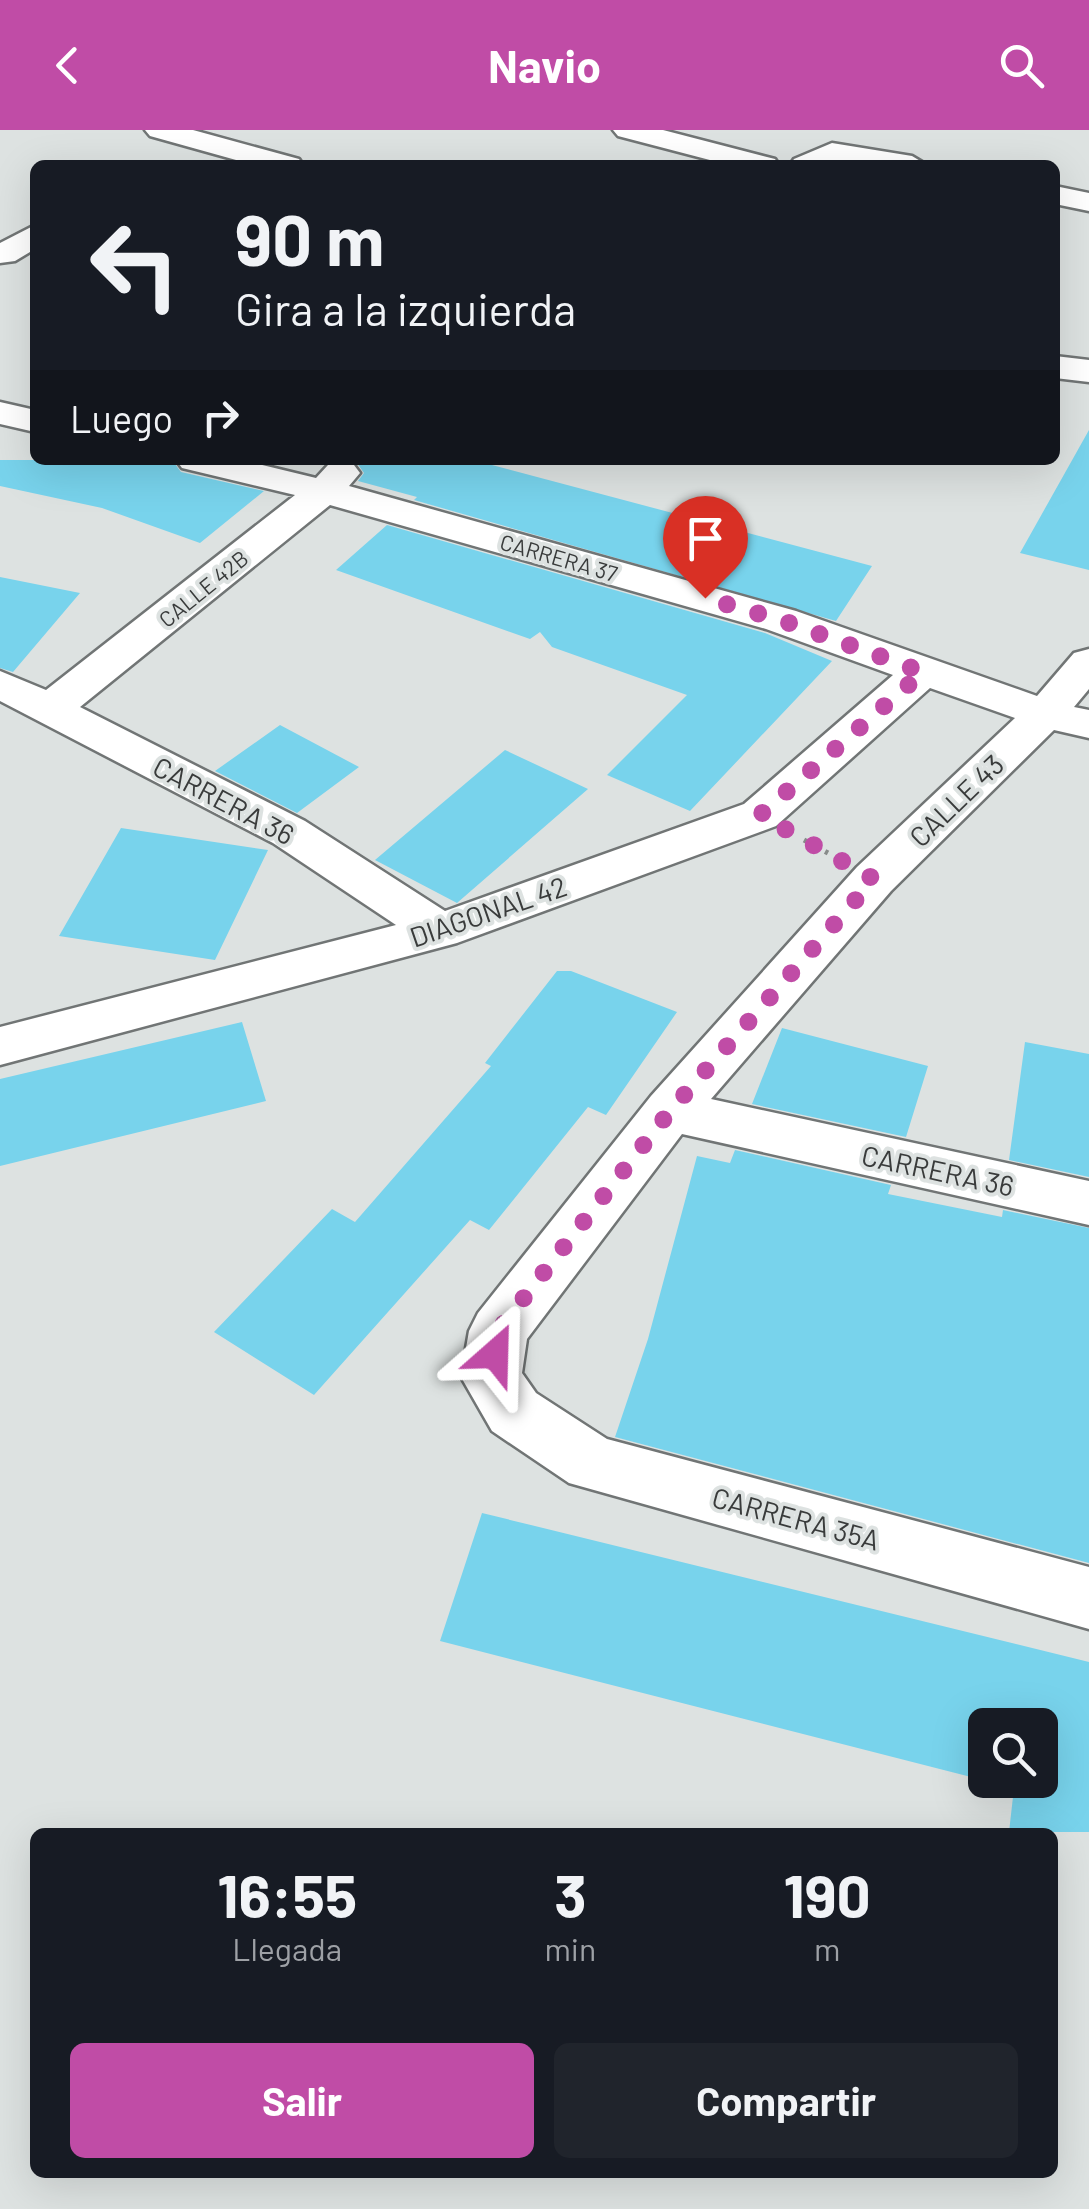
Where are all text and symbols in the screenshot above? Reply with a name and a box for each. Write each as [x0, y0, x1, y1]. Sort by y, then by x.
icon: back [40, 38, 95, 93]
text: Navio [488, 38, 601, 92]
icon: search [994, 38, 1049, 93]
text: 90 m [235, 196, 385, 280]
icon: left [70, 200, 200, 330]
text: Gira a la izquierda [235, 281, 576, 335]
icon: right [193, 390, 248, 445]
text: Luego [70, 395, 173, 441]
pin [663, 496, 748, 599]
icon: arrive [678, 511, 733, 566]
street label: CARRERA 37 [497, 528, 621, 586]
street label: CALLE 42B [153, 544, 253, 632]
street label: CALLE 43 [902, 747, 1010, 853]
street label: CARRERA 36 [148, 749, 300, 851]
street label: DIAGONAL 42 [405, 868, 571, 954]
street label: CARRERA 36 [859, 1137, 1017, 1203]
position arrow [443, 1302, 547, 1406]
street label: CARRERA 35A [709, 1479, 883, 1557]
map controls [968, 1708, 1058, 1798]
button: search [968, 1708, 1058, 1798]
text: 16:55 [217, 1858, 357, 1930]
text: 3 [554, 1858, 587, 1930]
text: 190 [783, 1858, 871, 1930]
text: Llegada [232, 1929, 342, 1967]
text: min [544, 1929, 596, 1967]
text: m [814, 1929, 840, 1967]
button: Salir [70, 2043, 534, 2158]
button: Compartir [554, 2043, 1018, 2158]

